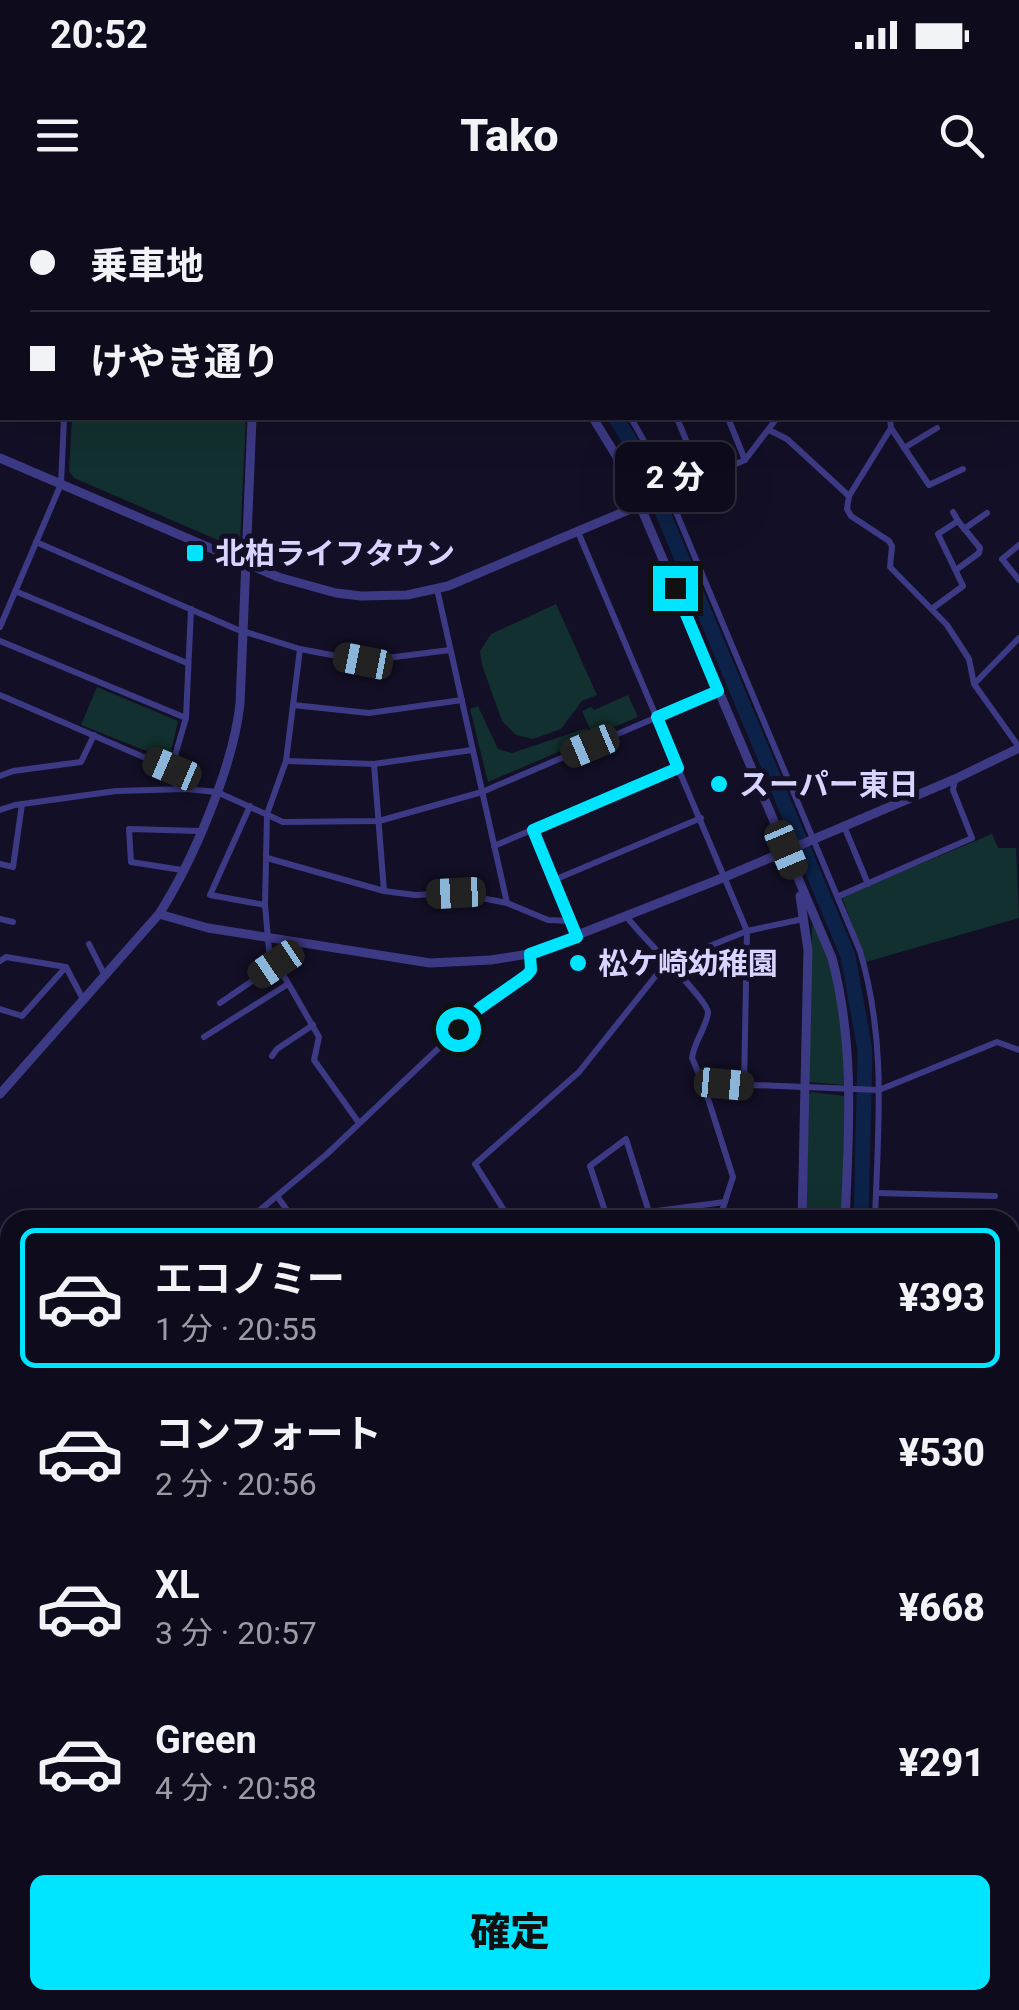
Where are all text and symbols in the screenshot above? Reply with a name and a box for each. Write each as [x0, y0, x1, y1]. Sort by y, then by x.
text: 20:52 [50, 13, 148, 57]
icon: menu [30, 108, 85, 163]
icon: search [934, 108, 989, 163]
text: Tako [460, 109, 559, 162]
text: 乗車地 [90, 244, 204, 288]
text: けやき通り [90, 340, 280, 384]
callout: 2 分 [615, 443, 735, 513]
text: 2 分 [646, 458, 704, 496]
place label: 北柏ライフタウン [215, 536, 455, 571]
marker: 北柏ライフタウン [184, 542, 206, 564]
route end [653, 566, 698, 611]
car [331, 641, 395, 681]
car [557, 720, 623, 772]
car [139, 743, 205, 795]
place label: スーパー東日 [739, 767, 919, 802]
marker: スーパー東日 [708, 773, 730, 795]
car [760, 817, 812, 883]
car [425, 876, 487, 910]
car [243, 935, 309, 993]
place label: 松ケ崎幼稚園 [598, 946, 778, 981]
marker: 松ケ崎幼稚園 [567, 952, 589, 974]
route start [436, 1007, 481, 1052]
car [693, 1066, 755, 1102]
icon: car [35, 1253, 125, 1343]
text: エコノミー [155, 1257, 345, 1301]
text: ¥393 [899, 1276, 985, 1320]
text: 1 分 · 20:55 [155, 1310, 317, 1348]
icon: car [35, 1408, 125, 1498]
text: コンフォート [155, 1412, 382, 1456]
text: ¥530 [899, 1431, 985, 1475]
text: 2 分 · 20:56 [155, 1465, 317, 1503]
icon: car [35, 1563, 125, 1653]
text: XL [155, 1563, 200, 1607]
text: ¥668 [899, 1586, 985, 1630]
text: 3 分 · 20:57 [155, 1614, 317, 1652]
icon: car [35, 1718, 125, 1808]
text: Green [155, 1718, 257, 1762]
text: ¥291 [899, 1741, 985, 1785]
text: 4 分 · 20:58 [155, 1769, 317, 1807]
button: 確定 [30, 1875, 990, 1990]

